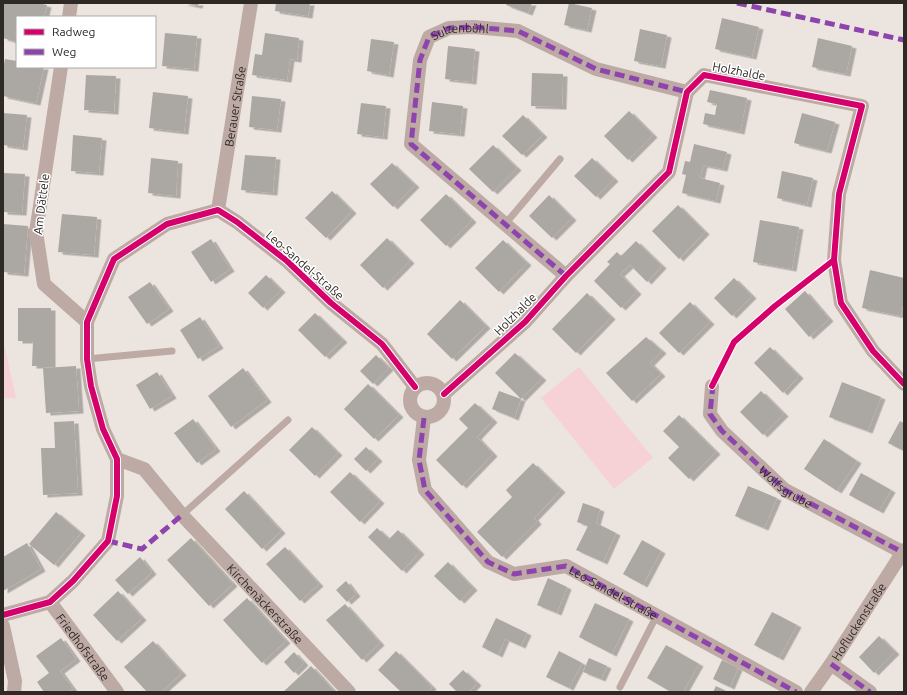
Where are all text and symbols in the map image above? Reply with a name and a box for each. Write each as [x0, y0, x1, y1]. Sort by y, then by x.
legend [16, 16, 156, 68]
street label: Sulzenbühl [429, 20, 489, 42]
text: Radweg [52, 25, 95, 38]
text: Weg [52, 45, 76, 58]
street label: Holzhalde [711, 59, 767, 83]
street label: Berauer Straße [222, 65, 247, 148]
street label: Am Dättele [31, 173, 51, 235]
street label: Leo-Sandel-Straße [264, 228, 346, 302]
street label: Holzhalde [491, 290, 539, 338]
street label: Wolfsgrube [757, 463, 815, 510]
street label: Kirchenäckerstraße [225, 561, 306, 646]
street label: Leo-Sandel-Straße [567, 563, 660, 621]
street label: Hofluckenstraße [829, 580, 888, 663]
street label: Friedhofstraße [54, 611, 113, 683]

